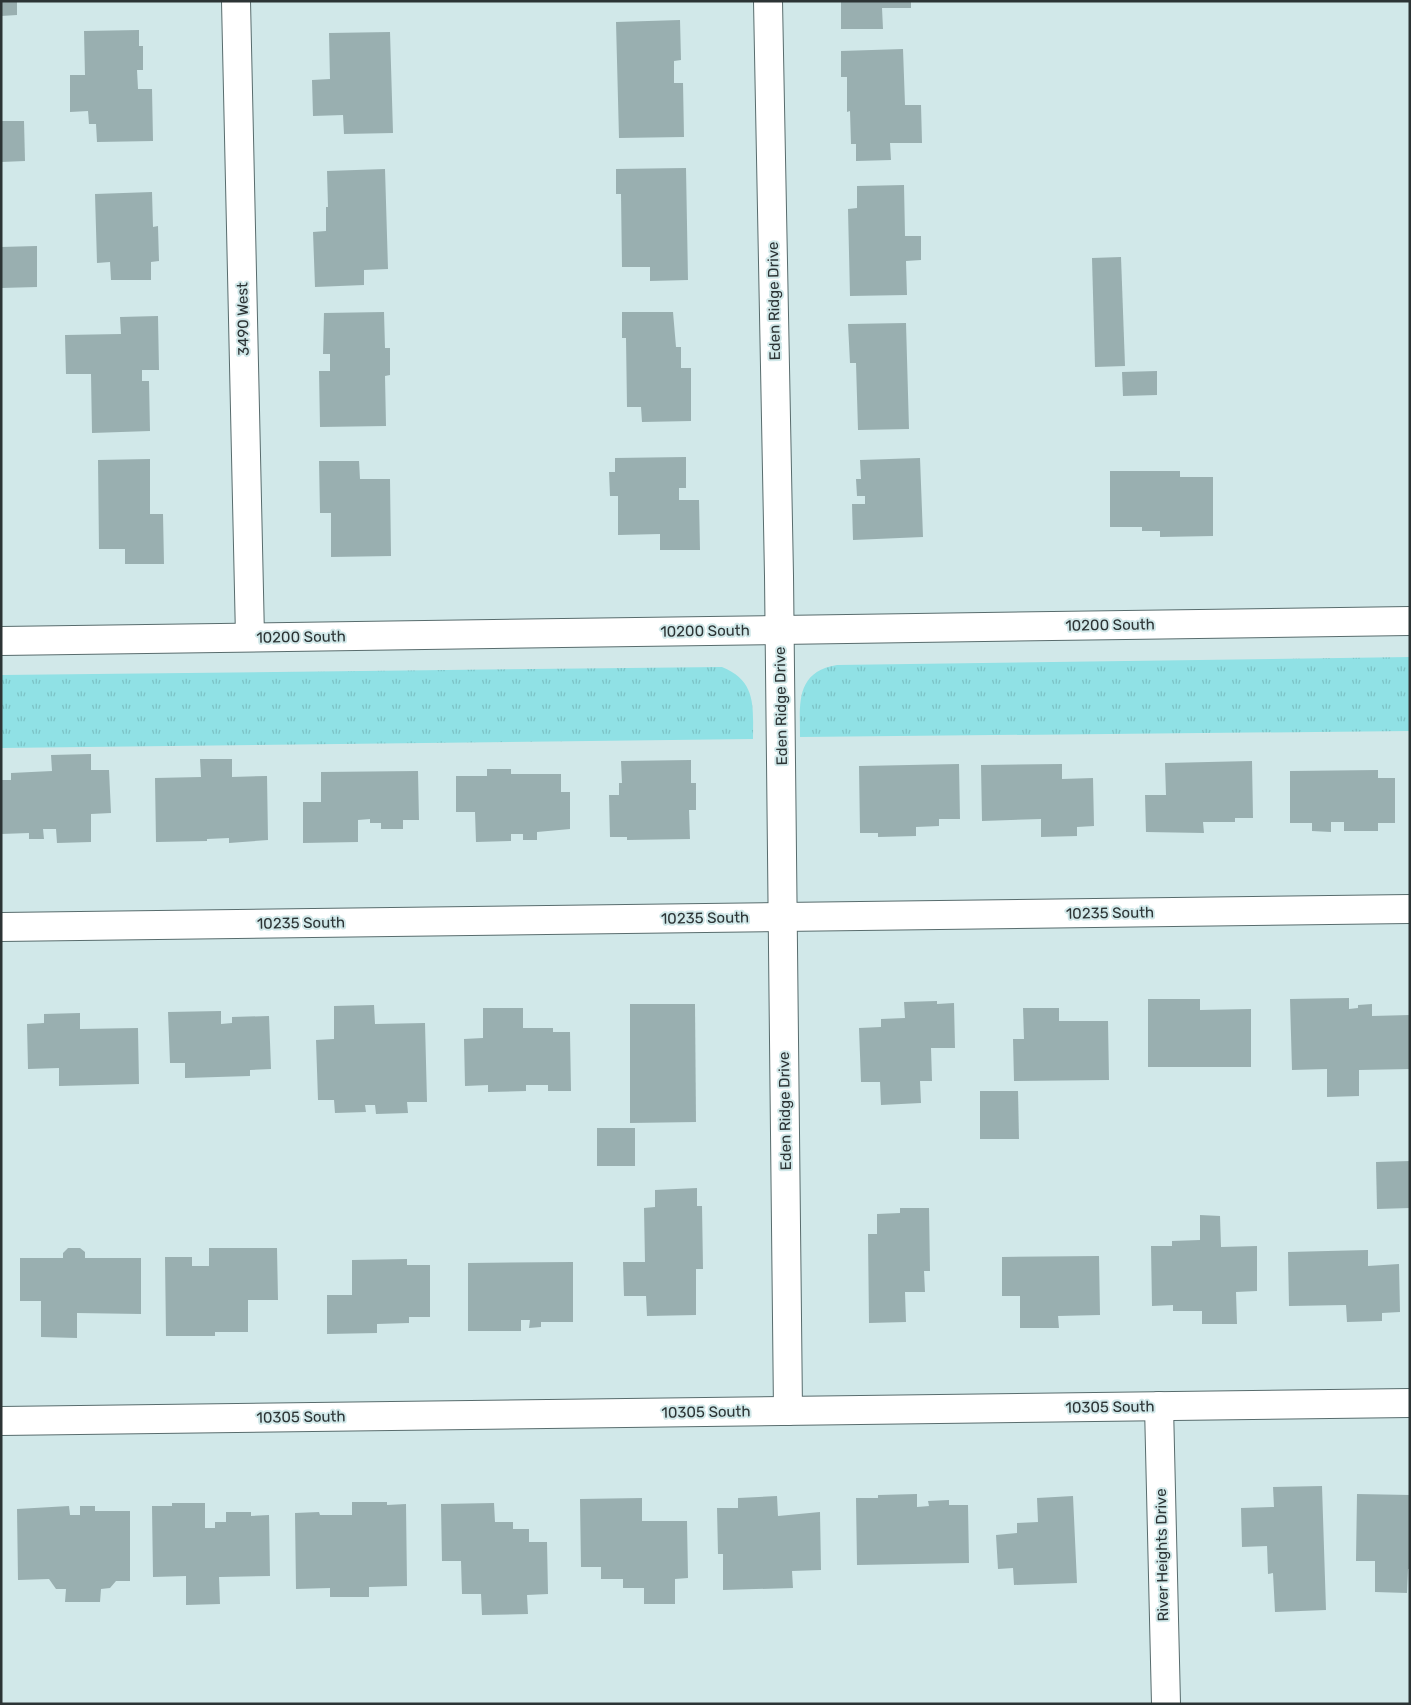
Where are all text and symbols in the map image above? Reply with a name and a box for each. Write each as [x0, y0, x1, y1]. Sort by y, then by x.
street label: Eden Ridge Drive [764, 242, 784, 360]
street label: 3490 West [233, 282, 253, 356]
street label: 10200 South [1065, 615, 1155, 635]
street label: 10200 South [660, 621, 750, 641]
street label: 10200 South [256, 627, 346, 647]
street label: Eden Ridge Drive [771, 647, 791, 765]
street label: 10235 South [1066, 903, 1154, 923]
street label: 10235 South [661, 908, 749, 928]
street label: 10235 South [257, 913, 345, 933]
street label: Eden Ridge Drive [775, 1052, 795, 1170]
street label: 10305 South [1065, 1397, 1155, 1417]
street label: 10305 South [661, 1402, 751, 1422]
street label: 10305 South [256, 1407, 346, 1427]
street label: River Heights Drive [1152, 1488, 1172, 1622]

